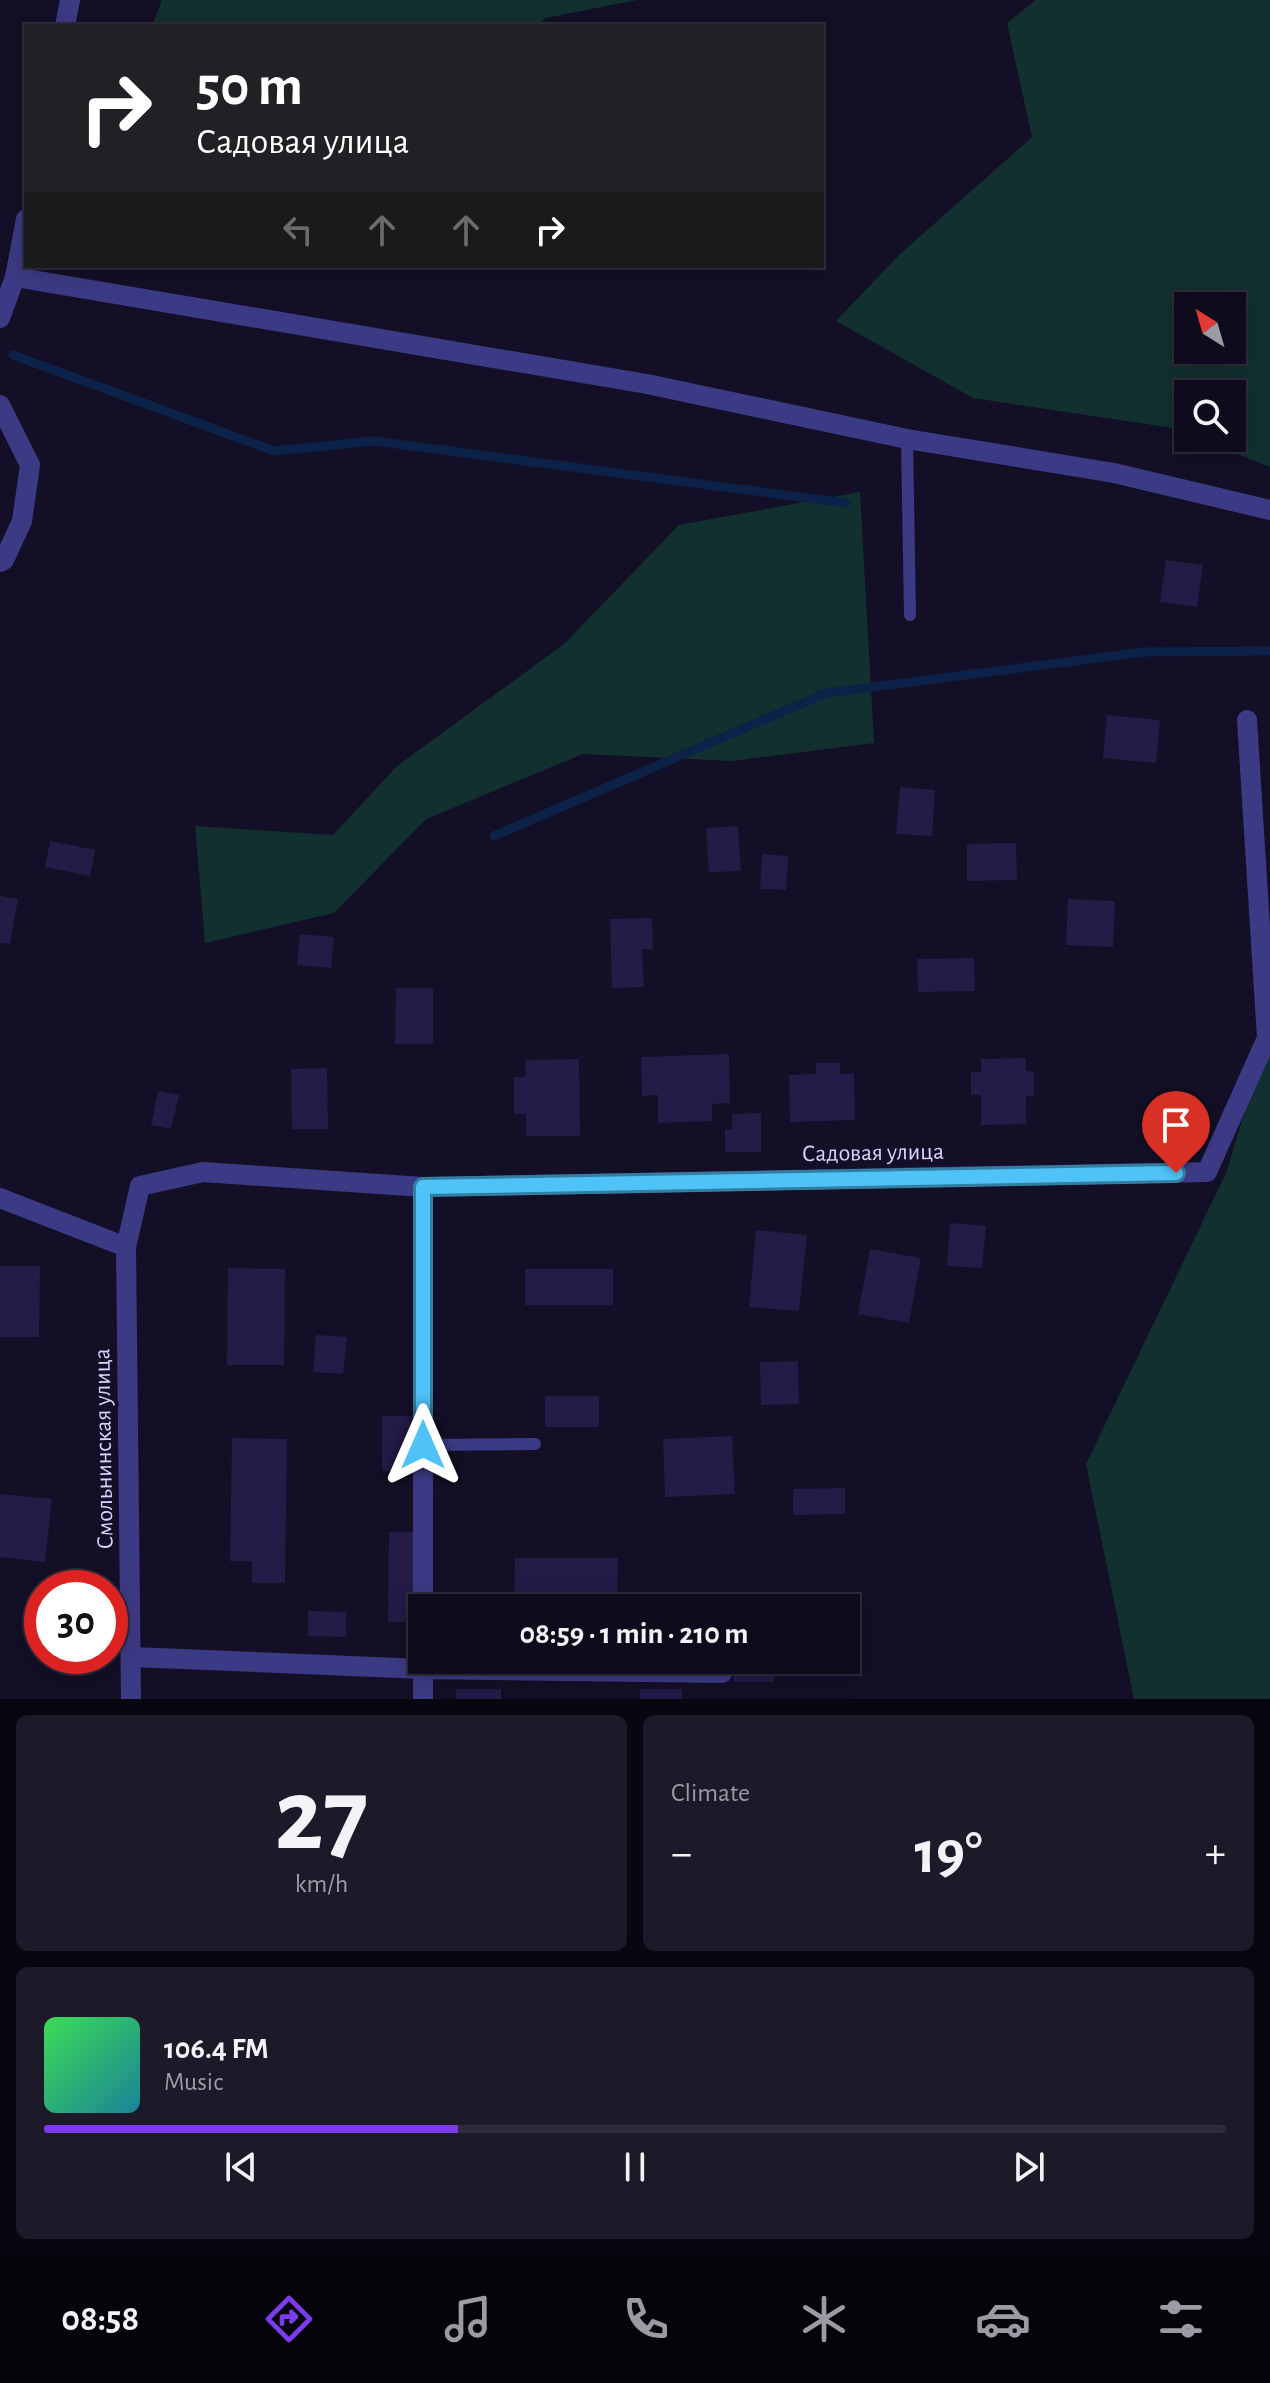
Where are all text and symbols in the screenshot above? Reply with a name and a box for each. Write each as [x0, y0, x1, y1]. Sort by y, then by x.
icon: right [64, 56, 168, 160]
text: 50 m [196, 59, 303, 115]
text: Садовая улица [196, 124, 409, 160]
icon: left [276, 208, 320, 252]
icon: ahead [360, 208, 404, 252]
icon: ahead [444, 208, 488, 252]
icon: right [528, 208, 572, 252]
north arrow [1174, 292, 1246, 364]
map controls [1174, 292, 1246, 452]
button: search [1174, 380, 1246, 452]
pin [1142, 1091, 1210, 1173]
icon: arrive [1154, 1103, 1198, 1147]
street label: Садовая улица [802, 1140, 944, 1166]
street label: Смольнинская улица [90, 1348, 118, 1550]
position arrow [381, 1403, 465, 1487]
speed limit sign: 30 [24, 1570, 128, 1674]
text: 08:59 · 1 min · 210 m [519, 1619, 749, 1649]
text: 27 [275, 1765, 368, 1869]
text: Climate [671, 1780, 750, 1806]
text: 19° [914, 1824, 983, 1884]
text: − [671, 1832, 692, 1876]
text: + [1205, 1832, 1226, 1876]
text: km/h [295, 1871, 348, 1897]
text: 106.4 FM [164, 2034, 269, 2064]
text: Music [164, 2069, 223, 2095]
icon: previous [219, 2145, 263, 2189]
icon: pause [613, 2145, 657, 2189]
icon: next [1007, 2145, 1051, 2189]
icon: directions [261, 2291, 317, 2347]
icon: music [440, 2291, 496, 2347]
icon: phone [618, 2291, 674, 2347]
icon: climate [796, 2291, 852, 2347]
icon: car [975, 2291, 1031, 2347]
icon: filters [1153, 2291, 1209, 2347]
text: 08:58 [61, 2301, 139, 2337]

